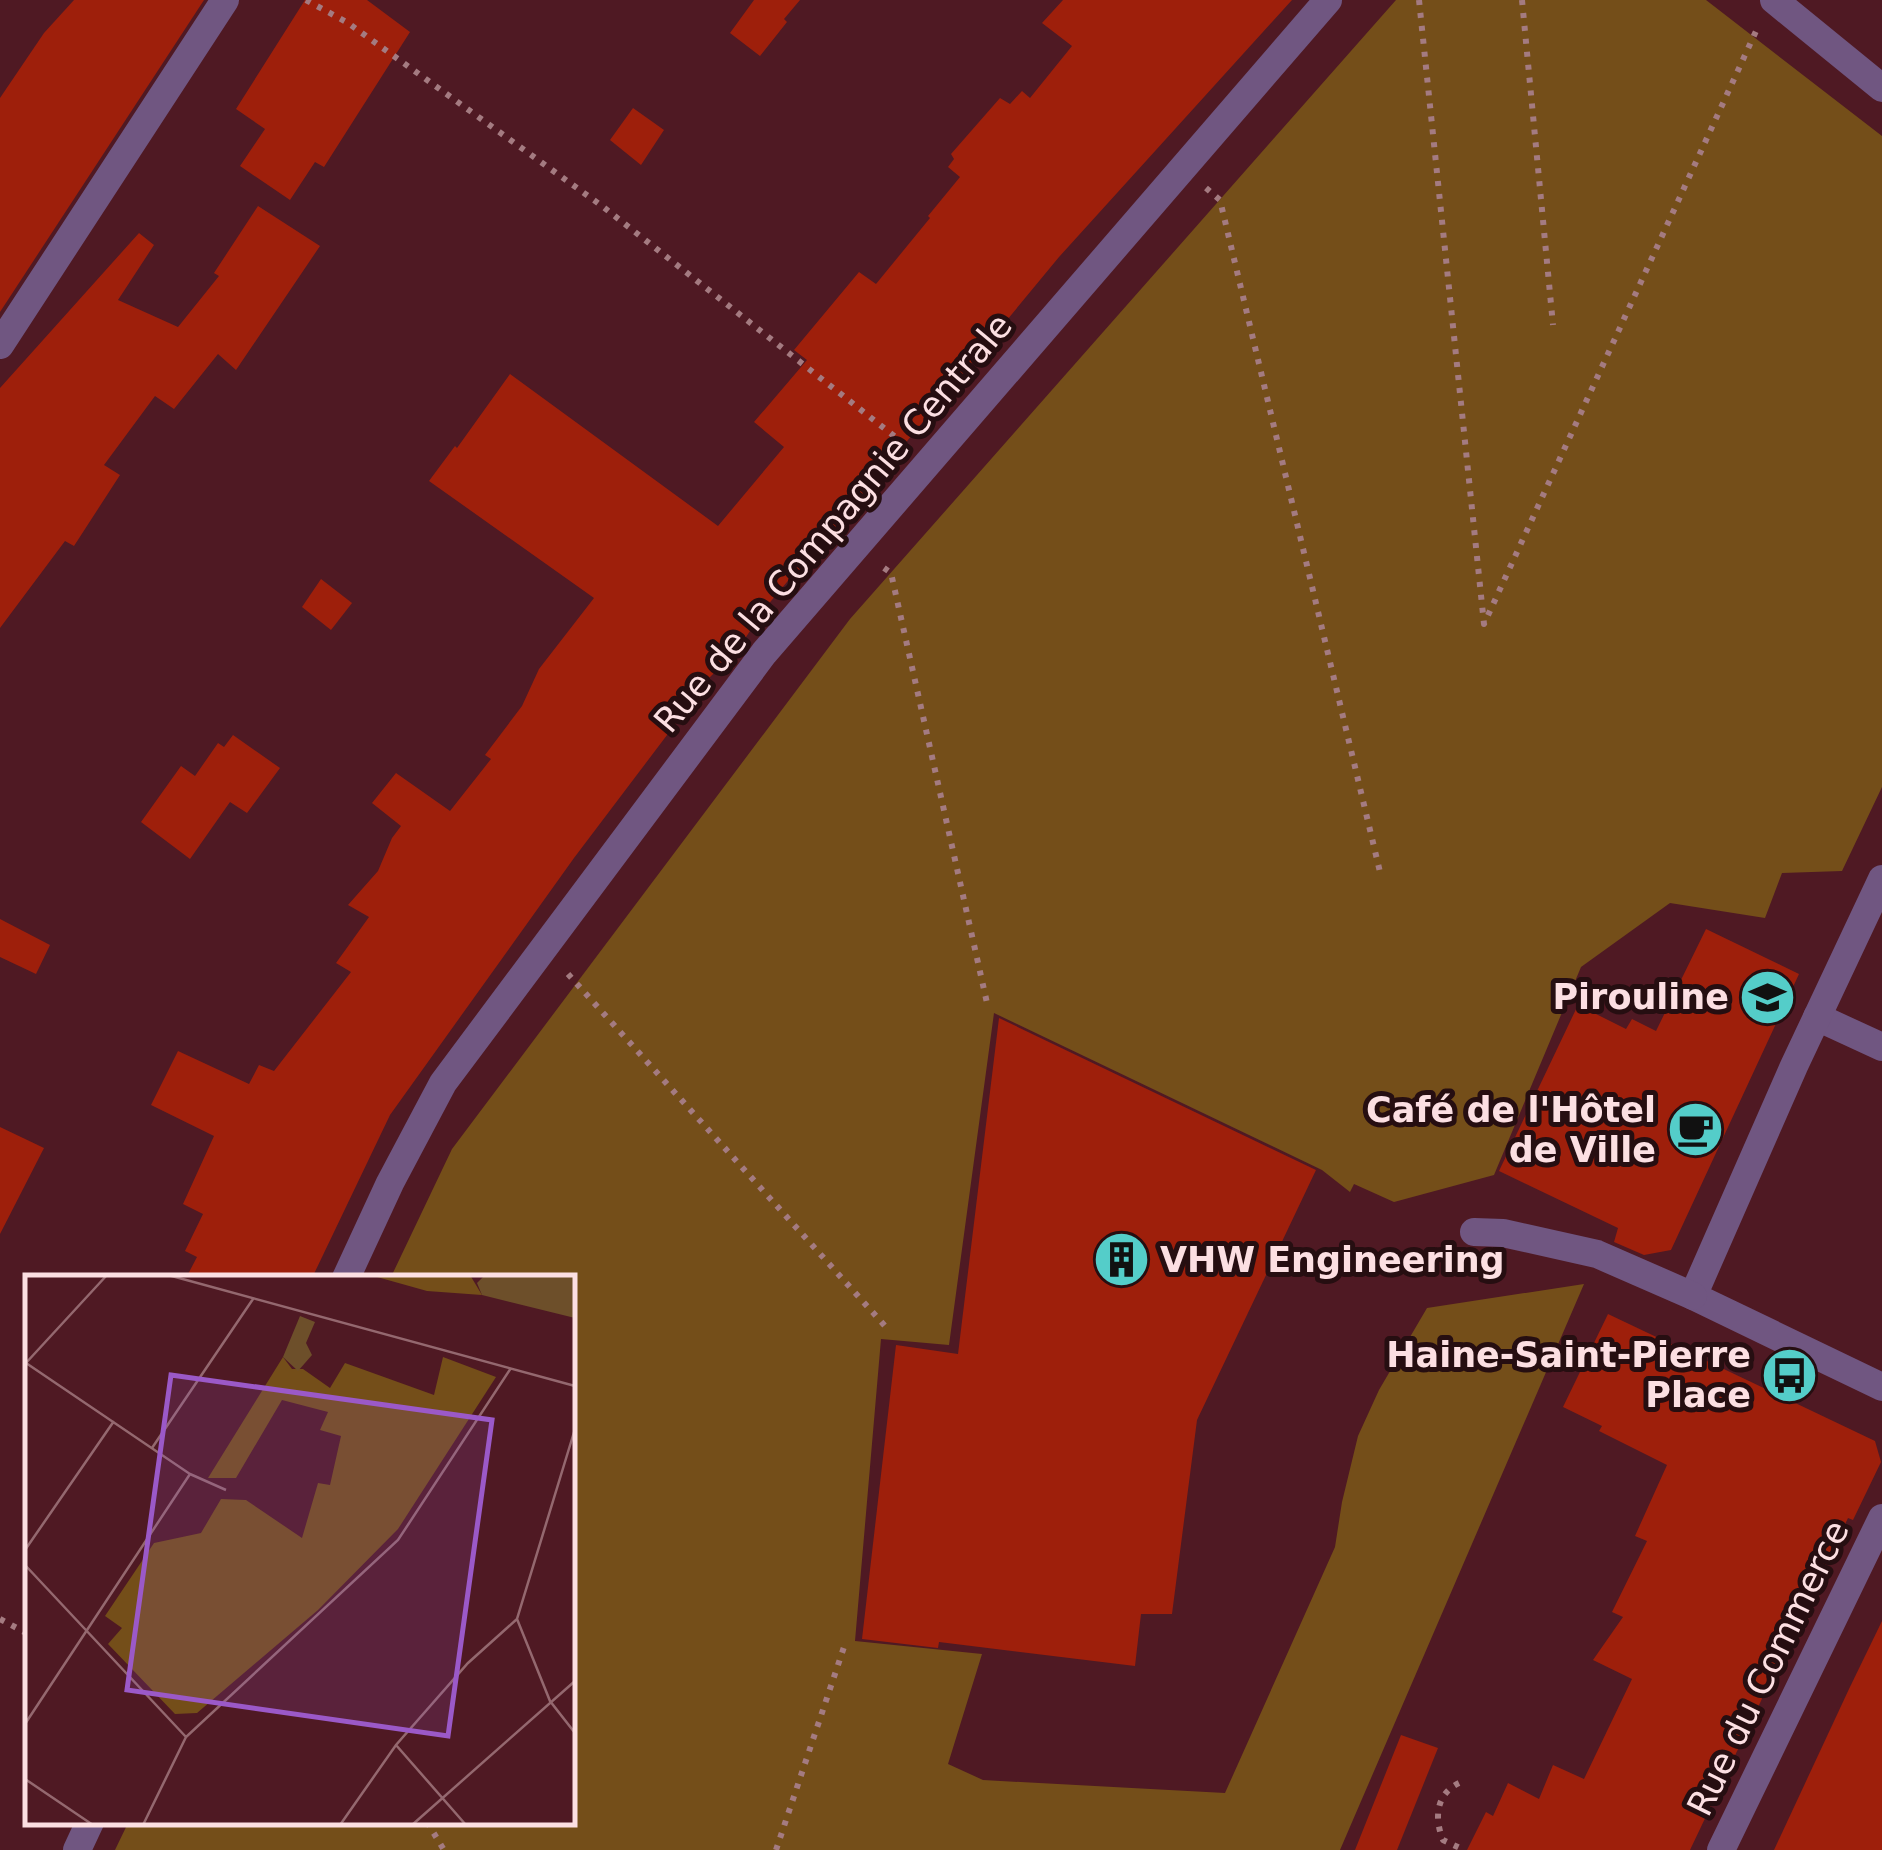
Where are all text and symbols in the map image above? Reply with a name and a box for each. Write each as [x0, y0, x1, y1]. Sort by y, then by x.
street label: Rue de la Compagnie Centrale [646, 306, 1020, 740]
school or university icon: Pirouline [1738, 967, 1798, 1027]
place label: Pirouline [1552, 977, 1729, 1017]
place label: Café de l'Hôtel de Ville [1366, 1090, 1656, 1170]
cafe icon: Café de l'Hôtel de Ville [1665, 1100, 1725, 1160]
building icon: VHW Engineering [1091, 1230, 1151, 1290]
place label: VHW Engineering [1160, 1240, 1505, 1280]
inset map [25, 1275, 575, 1825]
place label: Haine-Saint-Pierre Place [1386, 1335, 1751, 1415]
bus stop icon: Haine-Saint-Pierre Place [1760, 1345, 1820, 1405]
street label: Rue du Commerce [1679, 1514, 1857, 1822]

